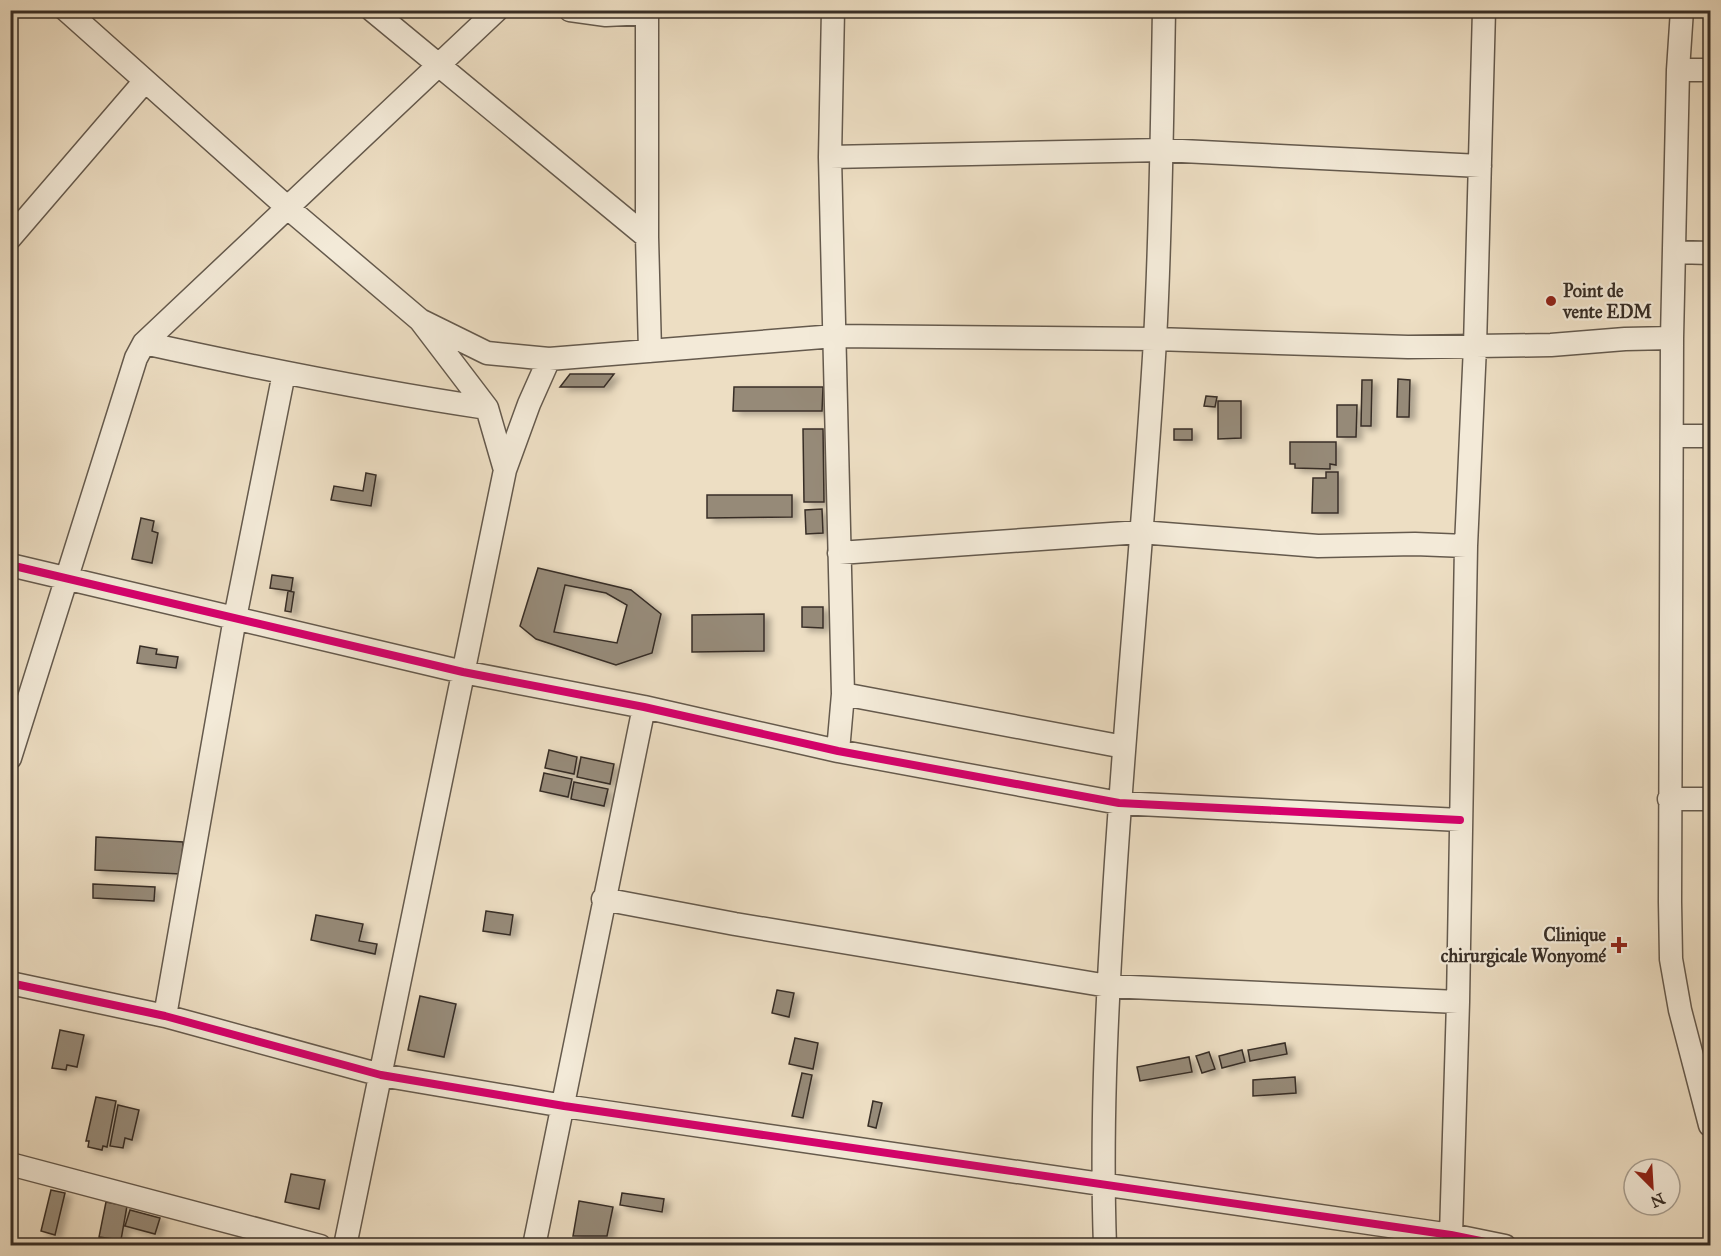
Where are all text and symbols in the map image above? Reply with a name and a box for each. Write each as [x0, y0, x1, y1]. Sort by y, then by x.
place label: Point de vente EDM [1562, 280, 1652, 323]
marker: Point de vente EDM [1544, 294, 1558, 308]
place label: Clinique chirurgicale Wonyomé [1441, 924, 1606, 968]
marker: Clinique chirurgicale Wonyomé [1610, 936, 1628, 954]
north arrow [1622, 1157, 1682, 1217]
text: N [1647, 1189, 1668, 1212]

